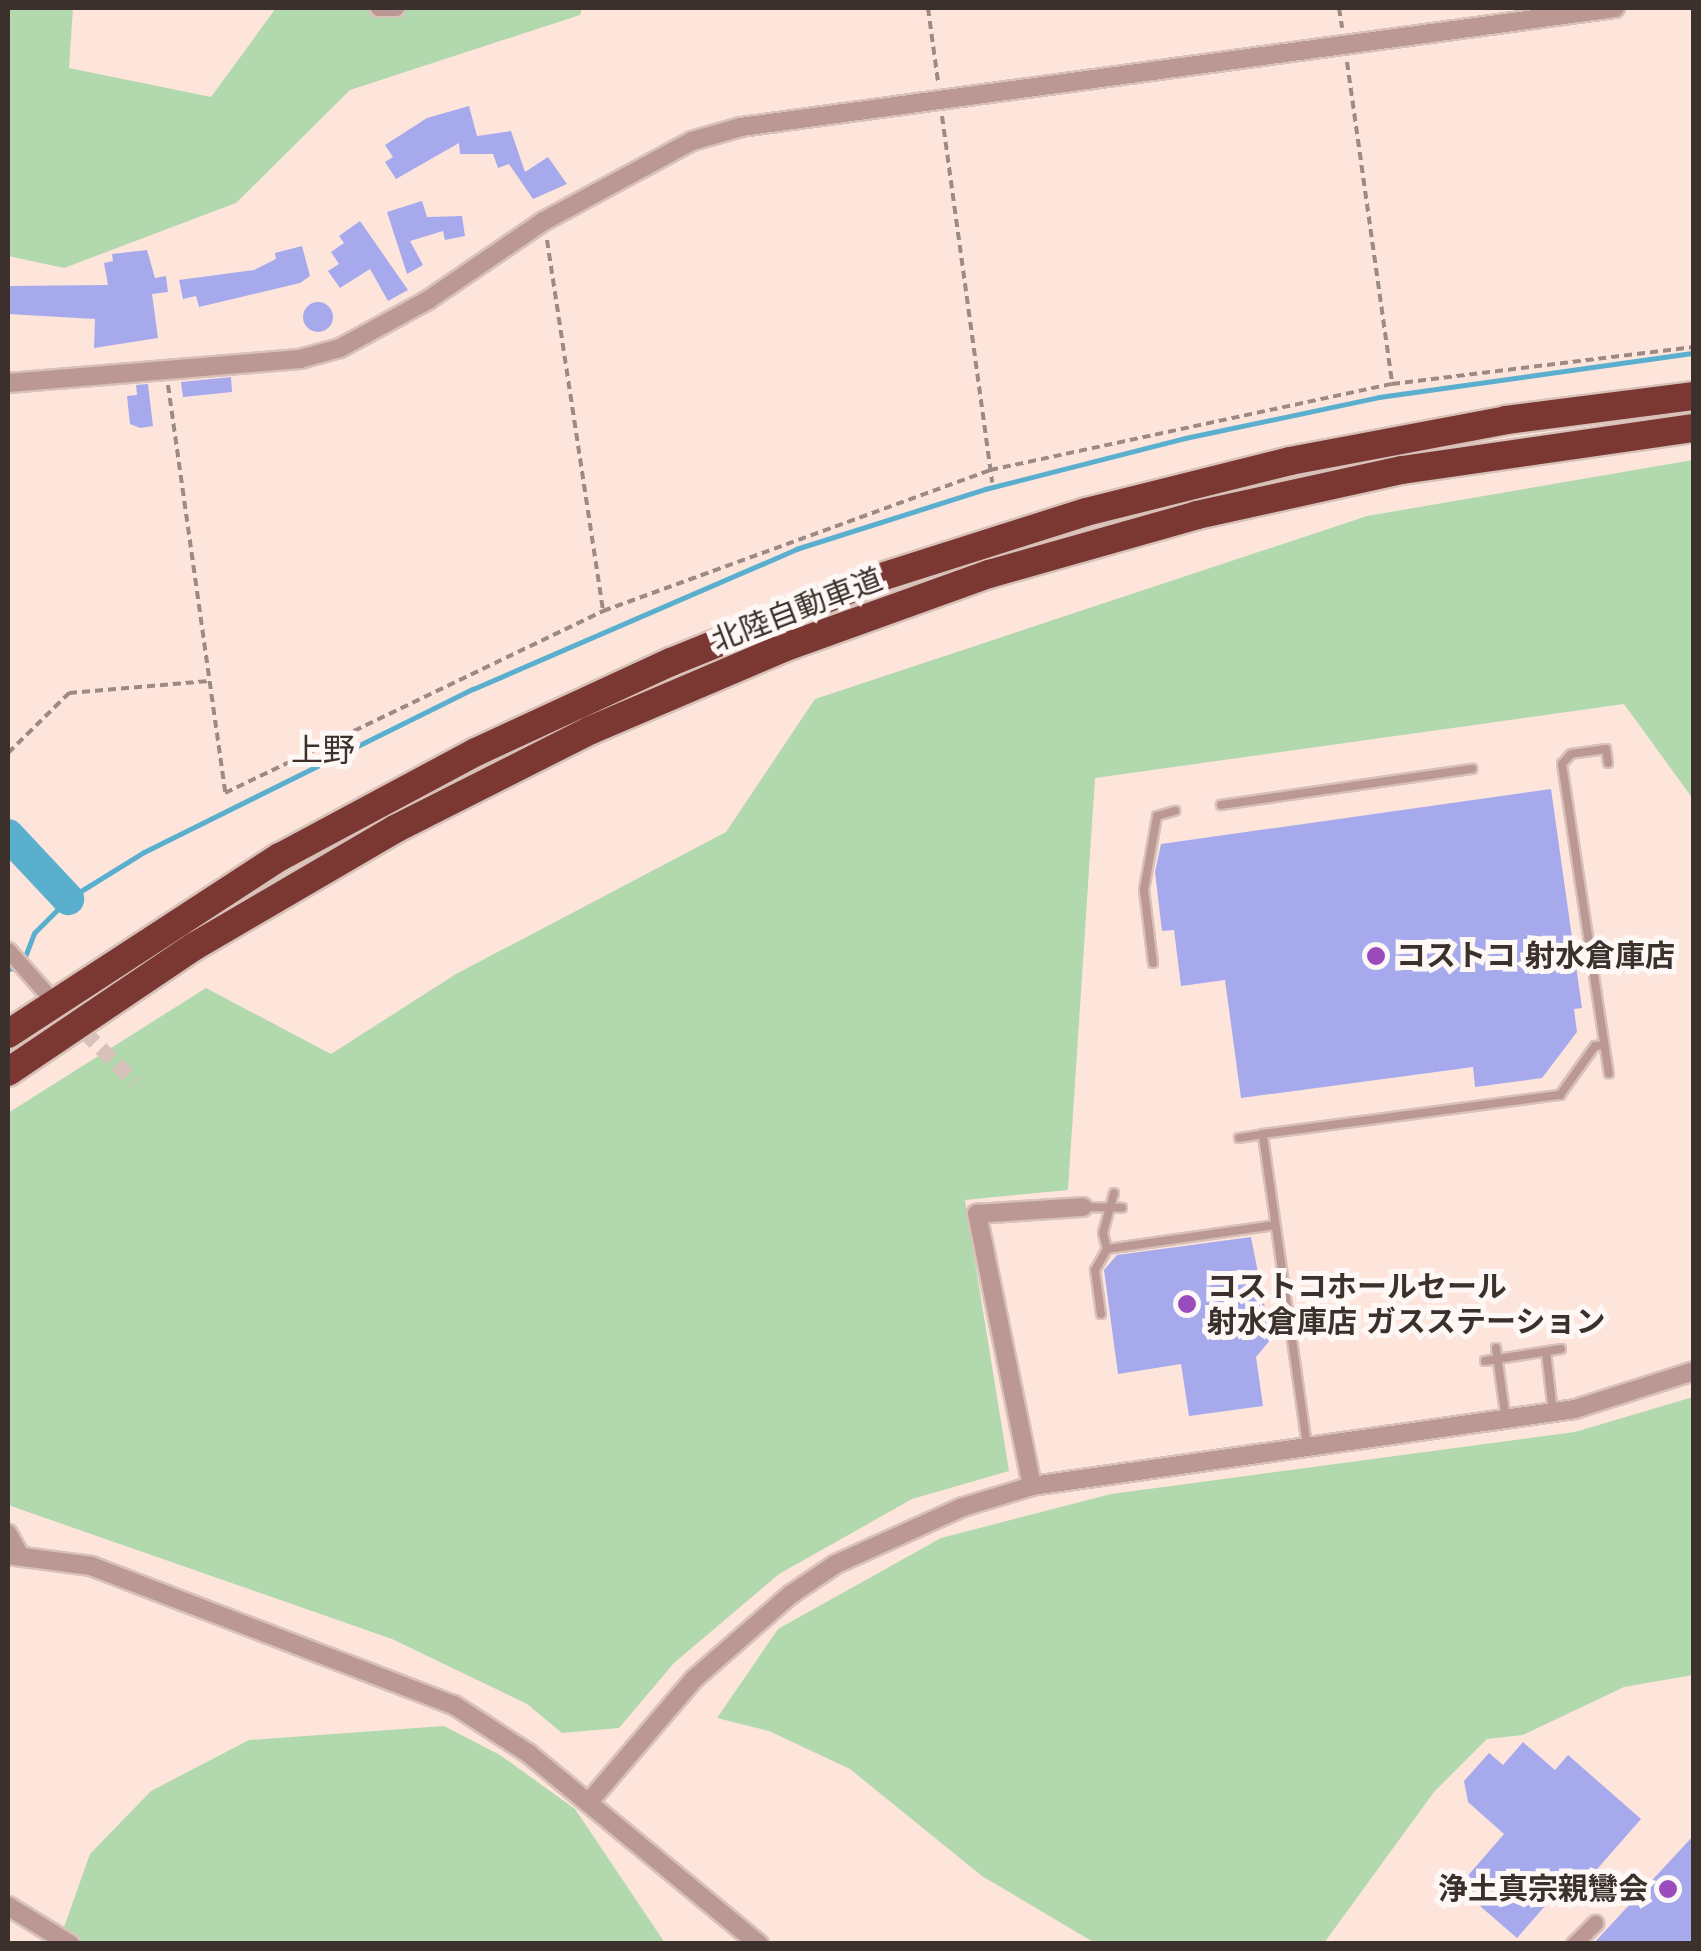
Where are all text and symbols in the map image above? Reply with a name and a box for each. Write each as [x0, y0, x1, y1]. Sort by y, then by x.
street label: 北陸自動車道 [707, 561, 887, 659]
district label: 上野 [291, 731, 355, 769]
place label: コストコ 射水倉庫店 [1396, 938, 1675, 974]
marker: コストコ 射水倉庫店 [1365, 945, 1387, 967]
place label: コストコホールセール 射水倉庫店 ガスステーション [1207, 1269, 1606, 1340]
marker: コストコホールセール 射水倉庫店 ガスステーション [1176, 1293, 1198, 1315]
place label: 浄土真宗親鸞会 [1438, 1871, 1648, 1907]
marker: 浄土真宗親鸞会 [1657, 1878, 1679, 1900]

